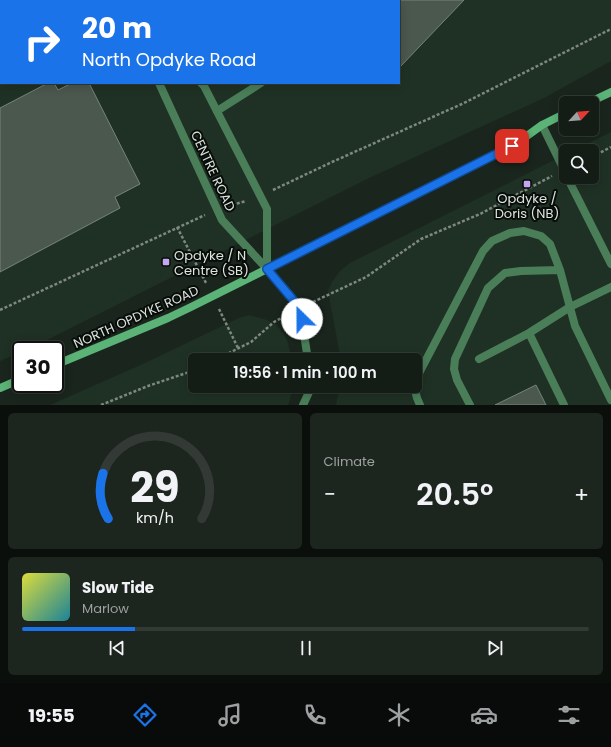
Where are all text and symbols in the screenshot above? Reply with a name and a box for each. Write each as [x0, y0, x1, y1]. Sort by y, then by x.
text: 20 m [82, 9, 152, 48]
icon: right [16, 16, 68, 68]
text: North Opdyke Road [82, 47, 256, 72]
north arrow [559, 96, 599, 136]
map controls [559, 96, 599, 184]
street label: CENTRE ROAD [186, 128, 240, 214]
pin [495, 129, 529, 163]
icon: arrive [501, 135, 523, 157]
button: search [559, 144, 599, 184]
marker: Opdyke / Doris (NB) [522, 179, 532, 189]
place label: Opdyke / Doris (NB) [495, 189, 559, 223]
place label: Opdyke / N Centre (SB) [174, 246, 249, 280]
marker: Opdyke / N Centre (SB) [161, 257, 171, 267]
street label: NORTH OPDYKE ROAD [70, 281, 202, 353]
position arrow [281, 298, 323, 340]
speed limit sign: 30 [12, 341, 64, 393]
text: 19:56 · 1 min · 100 m [233, 362, 377, 383]
text: Climate [324, 452, 375, 471]
text: 29 [130, 458, 179, 517]
text: 20.5° [416, 473, 493, 516]
text: − [324, 479, 336, 510]
text: + [574, 479, 589, 510]
text: km/h [136, 508, 174, 528]
text: Slow Tide [82, 577, 154, 598]
text: Marlow [82, 599, 129, 618]
icon: previous [106, 637, 128, 659]
icon: pause [295, 637, 317, 659]
icon: next [484, 637, 506, 659]
icon: directions [131, 701, 159, 729]
icon: music [216, 701, 244, 729]
icon: phone [301, 701, 329, 729]
icon: climate [385, 701, 413, 729]
icon: car [470, 701, 498, 729]
icon: filters [555, 701, 583, 729]
text: 19:55 [28, 703, 75, 728]

